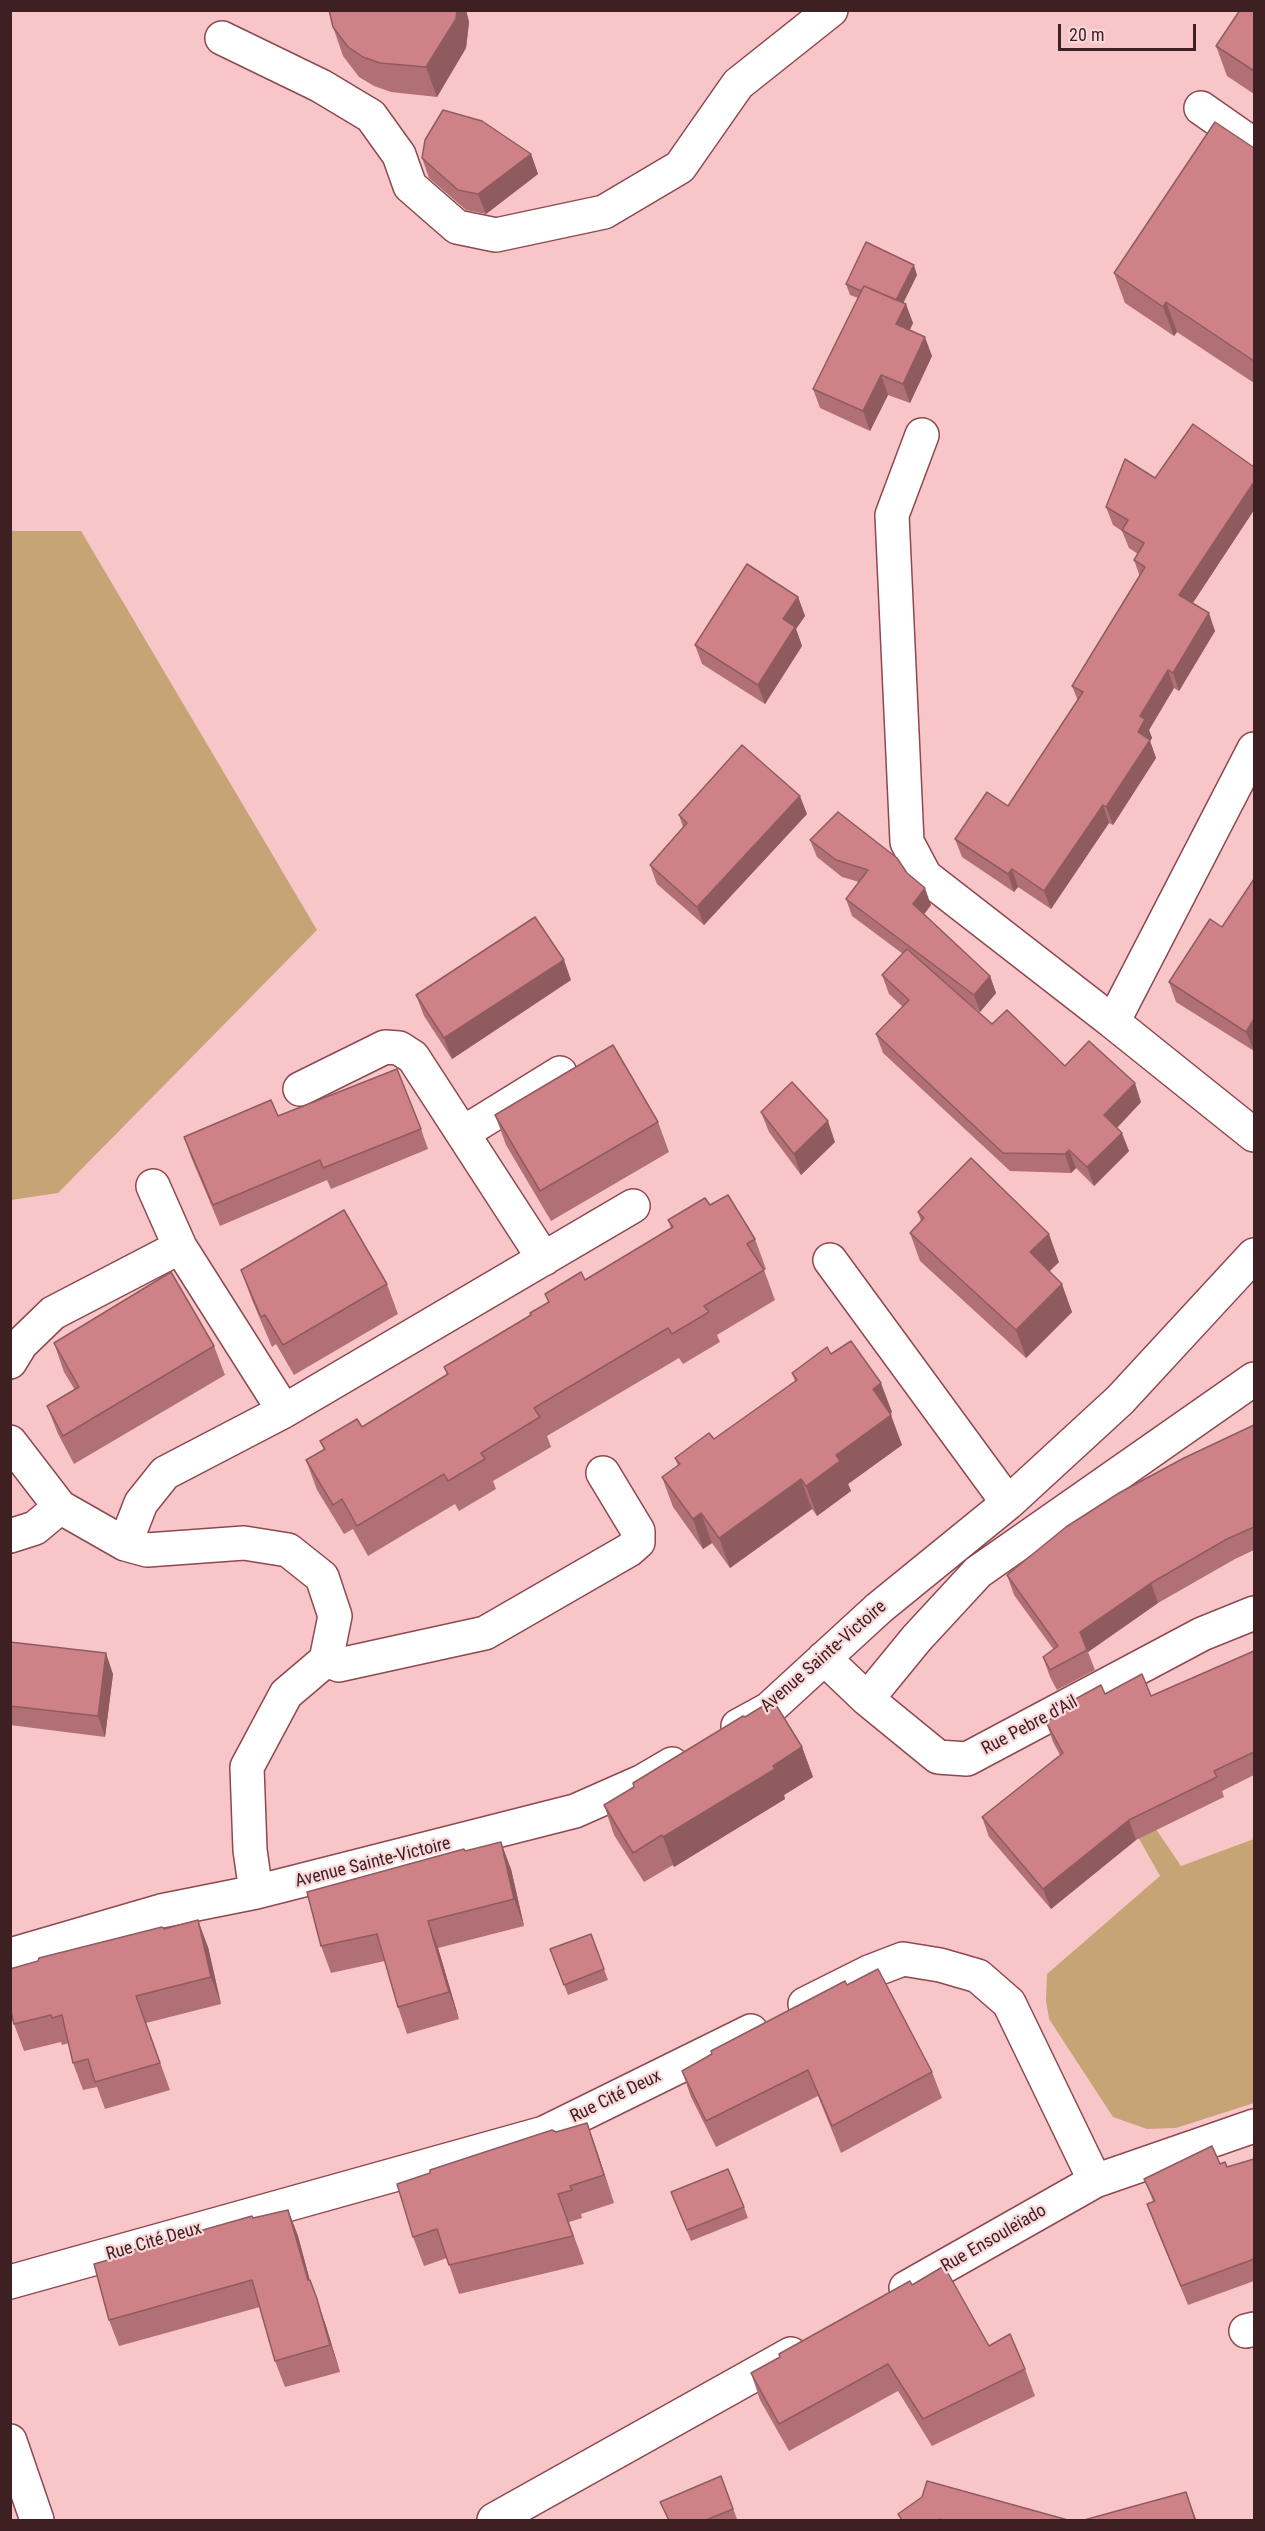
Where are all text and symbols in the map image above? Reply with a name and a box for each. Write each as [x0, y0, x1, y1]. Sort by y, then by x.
scale bar [1061, 12, 1199, 50]
text: 20 m [1069, 24, 1104, 45]
street label: Avenue Sainte-Victoire [757, 1596, 891, 1718]
street label: Rue Pebre d'Ail [978, 1692, 1082, 1760]
street label: Avenue Sainte-Victoire [293, 1833, 453, 1893]
street label: Rue Cité Deux [567, 2066, 665, 2128]
street label: Rue Ensouleïado [938, 2200, 1050, 2278]
street label: Rue Cité Deux [104, 2218, 204, 2266]

